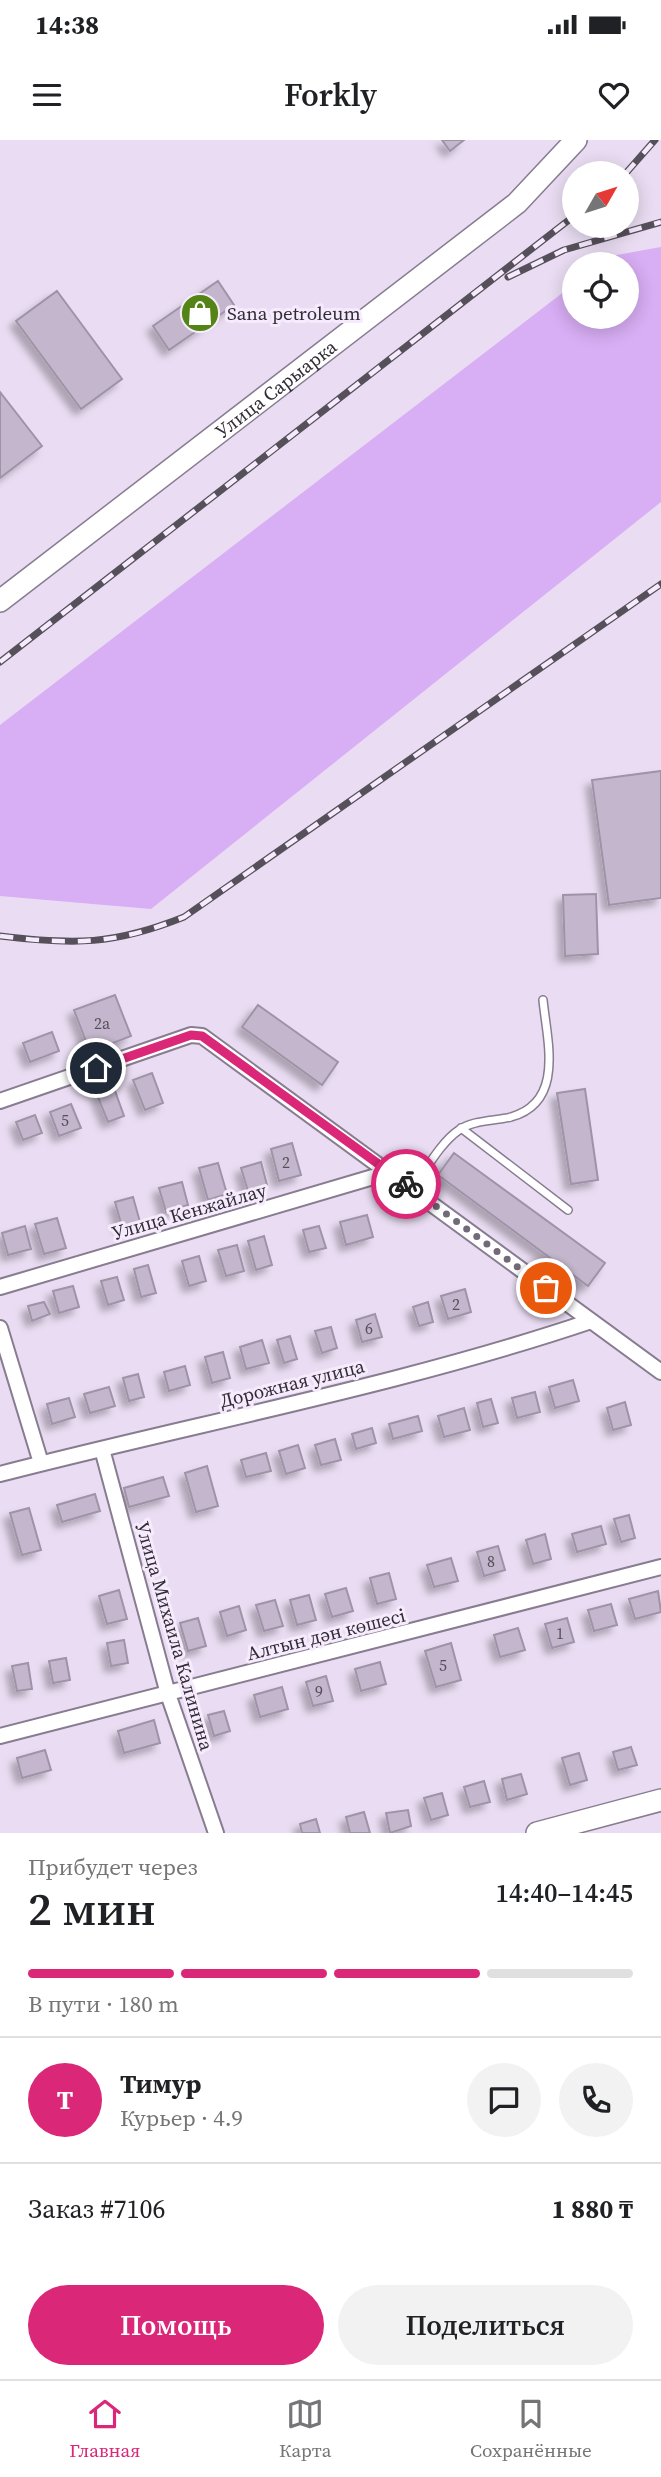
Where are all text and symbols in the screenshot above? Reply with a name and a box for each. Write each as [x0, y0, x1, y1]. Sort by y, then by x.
text: 14:38 [35, 7, 99, 43]
text: Forkly [284, 73, 377, 117]
icon: menu [28, 76, 66, 114]
icon: heart [595, 76, 633, 114]
north arrow [562, 161, 639, 238]
map controls [562, 161, 639, 329]
button: locate [562, 252, 639, 329]
shop icon: Sana petroleum [179, 292, 221, 334]
place label: Sana petroleum [227, 300, 361, 326]
street label: Улица Сарыарка [210, 333, 342, 444]
house number: 2а [94, 1012, 111, 1034]
pin [66, 1038, 126, 1098]
icon: home [77, 1049, 115, 1087]
house number: 5 [61, 1109, 69, 1131]
courier [371, 1149, 441, 1219]
house number: 2 [282, 1151, 290, 1173]
icon: bike [387, 1165, 425, 1203]
street label: Улица Кенжайлау [109, 1176, 269, 1245]
pin [516, 1258, 576, 1318]
icon: bag [527, 1269, 565, 1307]
house number: 2 [452, 1293, 460, 1315]
house number: 6 [365, 1317, 373, 1339]
street label: Дорожная улица [217, 1352, 367, 1414]
street label: Улица Михаила Калинина [130, 1518, 220, 1754]
house number: 8 [487, 1550, 495, 1572]
street label: Алтын дән көшесі [244, 1602, 408, 1666]
house number: 1 [556, 1622, 564, 1644]
house number: 5 [439, 1654, 447, 1676]
house number: 9 [315, 1680, 323, 1702]
text: Прибудет через [28, 1851, 198, 1883]
text: 14:40–14:45 [496, 1875, 633, 1911]
text: 2 мин [28, 1877, 156, 1940]
text: В пути · 180 m [28, 1988, 179, 2020]
button: chat [467, 2063, 541, 2137]
button: phone [559, 2063, 633, 2137]
text: Тимур [120, 2066, 201, 2102]
text: Т [57, 2082, 73, 2118]
text: Курьер · 4.9 [120, 2102, 243, 2134]
text: Заказ #7106 [28, 2191, 166, 2227]
text: 1 880 ₸ [551, 2191, 633, 2227]
button: Помощь [28, 2285, 324, 2365]
button: Поделиться [338, 2285, 633, 2365]
tab: Главная [69, 2395, 140, 2463]
tab: Карта [279, 2395, 331, 2463]
tab: Сохранённые [470, 2395, 592, 2463]

